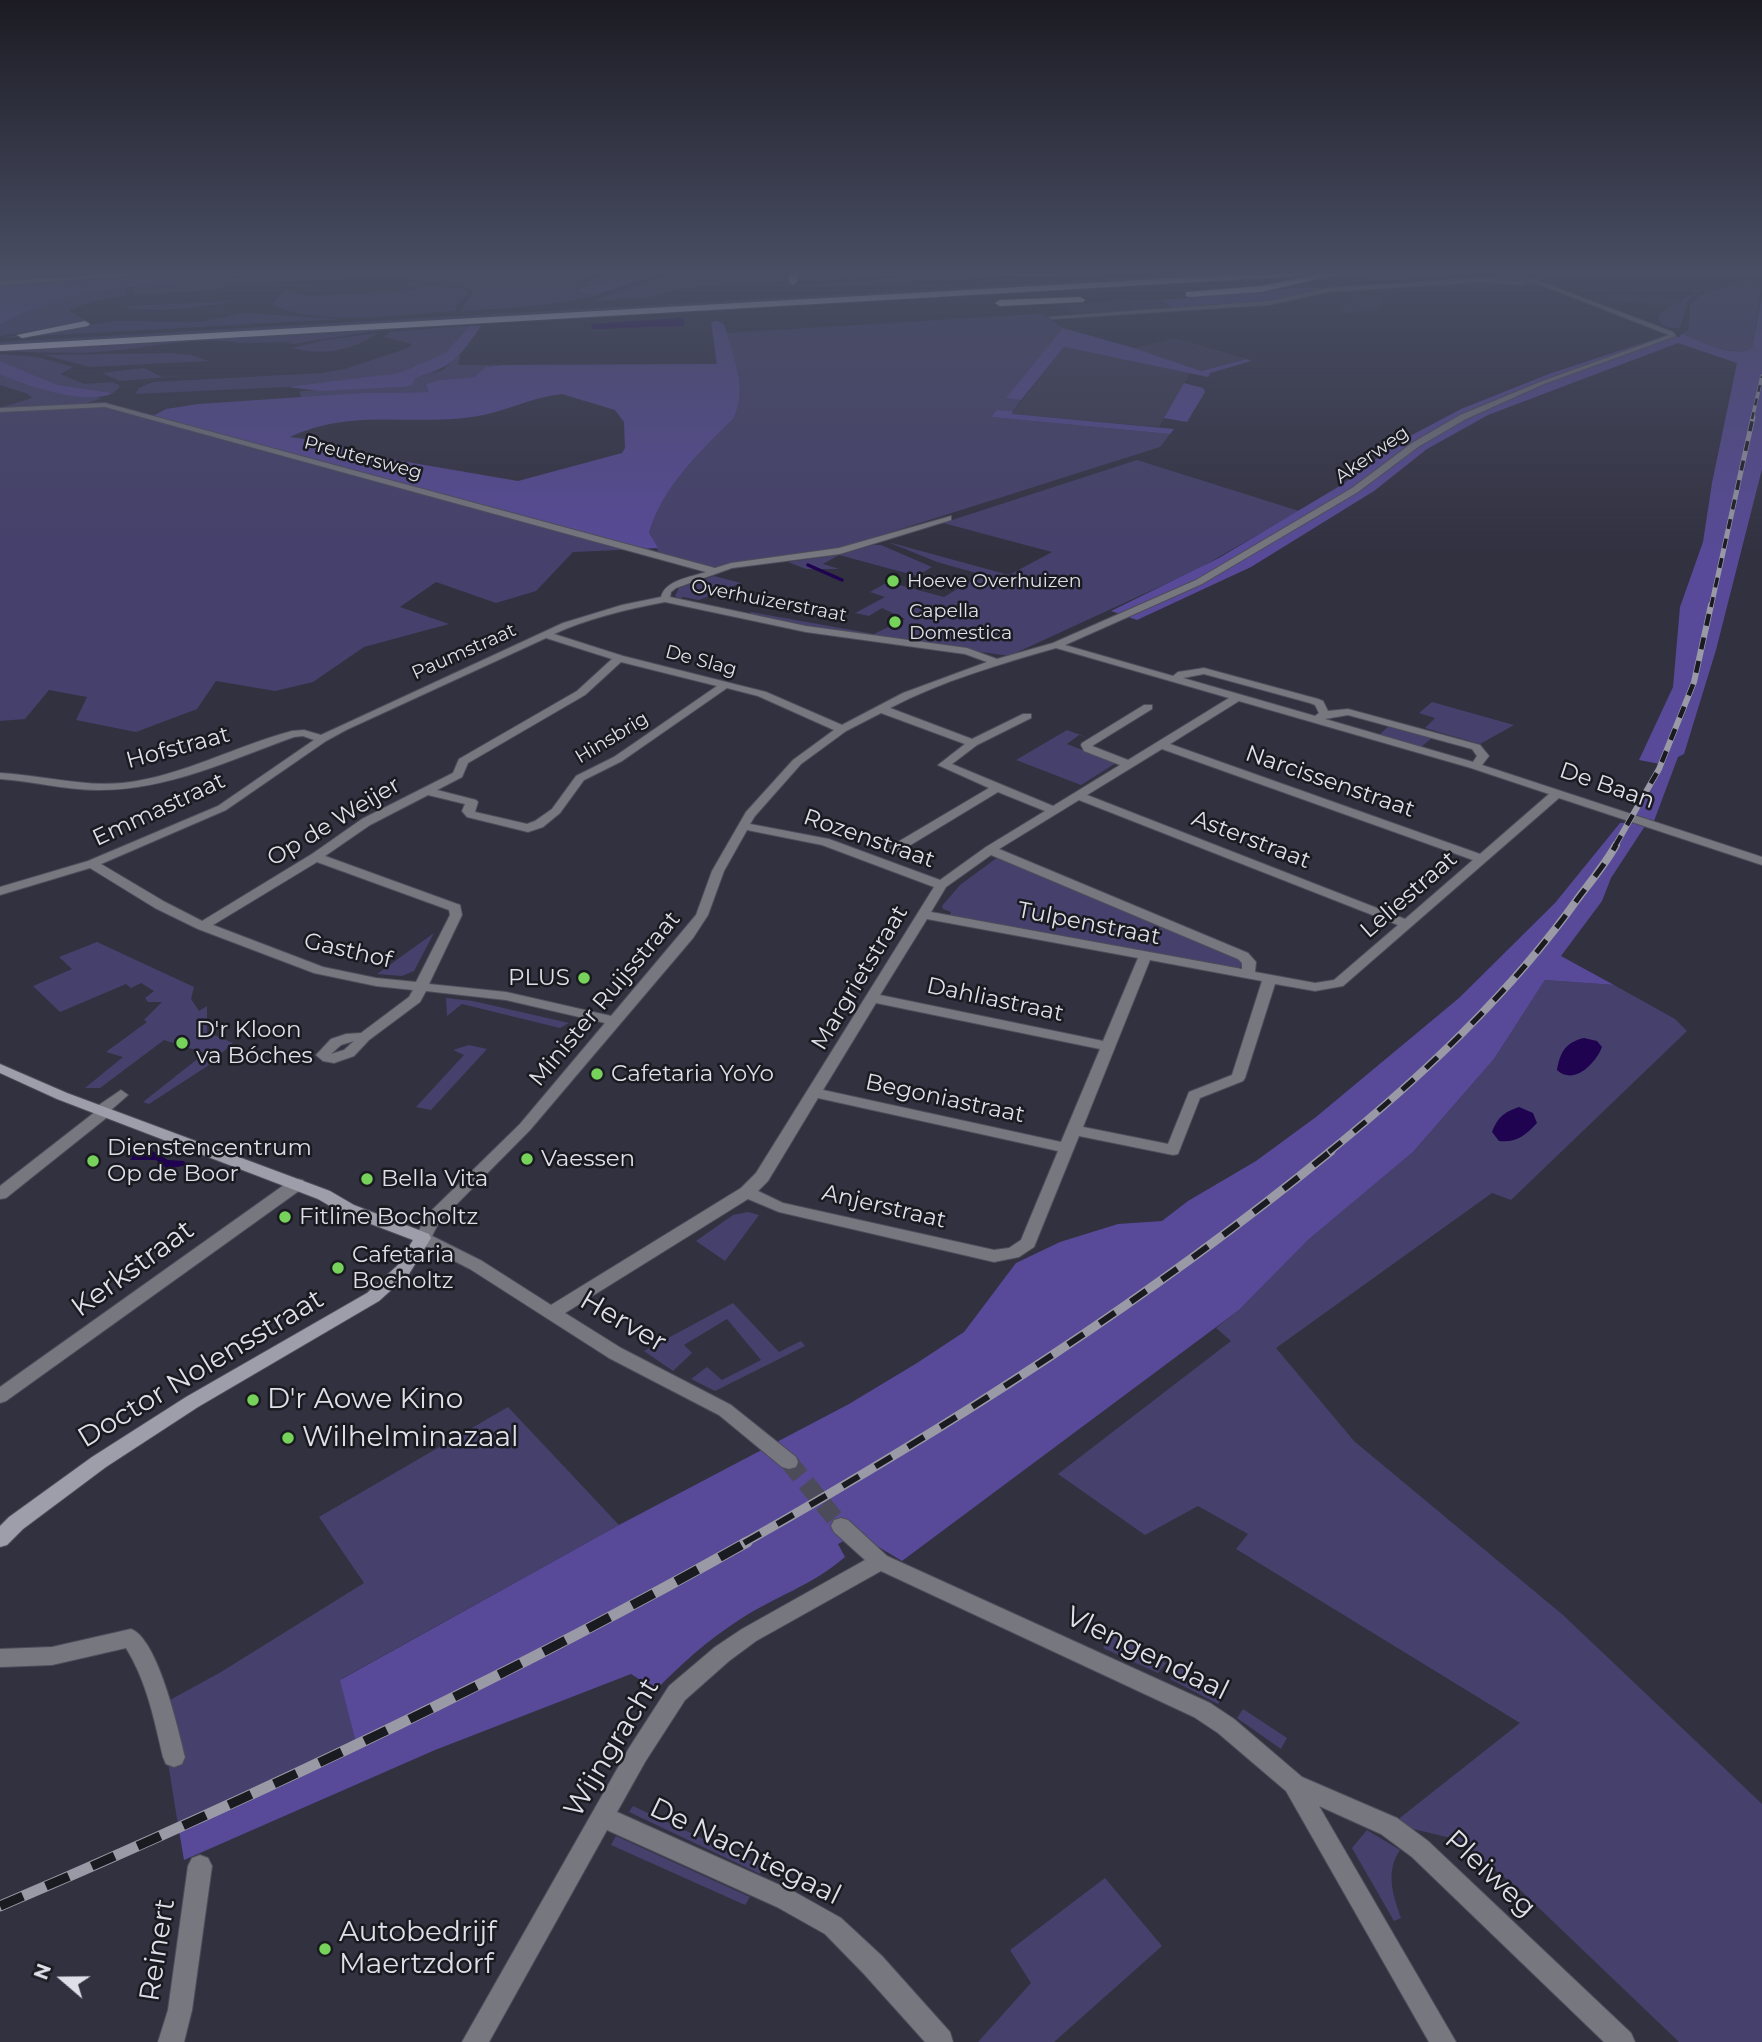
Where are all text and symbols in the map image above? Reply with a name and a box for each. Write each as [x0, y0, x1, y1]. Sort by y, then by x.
street label: Akerweg [1331, 421, 1413, 489]
street label: Preutersweg [301, 431, 425, 485]
place label: Hoeve Overhuizen [907, 570, 1082, 592]
marker: Hoeve Overhuizen [885, 573, 901, 589]
street label: Overhuizerstraat [689, 575, 849, 627]
place label: Capella Domestica [909, 600, 1012, 644]
marker: Capella Domestica [887, 614, 903, 630]
street label: Paumstraat [408, 619, 520, 685]
street label: De Slag [663, 641, 739, 681]
street label: Hinsbrig [571, 707, 653, 769]
street label: Hofstraat [123, 721, 233, 775]
street label: Narcissenstraat [1242, 740, 1418, 824]
street label: De Baan [1556, 757, 1658, 815]
street label: Emmastraat [88, 767, 230, 853]
street label: Op de Weijer [263, 771, 405, 873]
street label: Rozenstraat [800, 804, 938, 874]
street label: Asterstraat [1188, 805, 1314, 875]
street label: Leliestraat [1355, 846, 1463, 944]
street label: Tulpenstraat [1015, 897, 1163, 951]
street label: Margrietstraat [806, 901, 914, 1055]
street label: Minister Ruijsstraat [524, 906, 686, 1092]
street label: Gasthof [301, 927, 395, 975]
place label: PLUS [508, 964, 570, 992]
marker: PLUS [576, 970, 592, 986]
street label: Dahliastraat [924, 972, 1066, 1028]
place label: D'r Kloon va Bóches [196, 1016, 313, 1070]
marker: D'r Kloon va Bóches [174, 1035, 190, 1051]
place label: Cafetaria YoYo [611, 1060, 774, 1088]
marker: Cafetaria YoYo [589, 1066, 605, 1082]
street label: Begoniastraat [863, 1069, 1027, 1129]
place label: Dienstencentrum Op de Boor [107, 1134, 312, 1188]
place label: Vaessen [541, 1145, 635, 1173]
marker: Vaessen [519, 1151, 535, 1167]
marker: Dienstencentrum Op de Boor [85, 1153, 101, 1169]
place label: Bella Vita [381, 1165, 488, 1193]
marker: Bella Vita [359, 1171, 375, 1187]
street label: Anjerstraat [819, 1179, 949, 1235]
place label: Fitline Bocholtz [299, 1203, 478, 1231]
marker: Fitline Bocholtz [277, 1209, 293, 1225]
street label: Kerkstraat [65, 1213, 201, 1325]
place label: Cafetaria Bocholtz [352, 1241, 454, 1295]
marker: Cafetaria Bocholtz [330, 1260, 346, 1276]
street label: Doctor Nolensstraat [72, 1282, 330, 1456]
street label: Herver [574, 1284, 672, 1360]
place label: D'r Aowe Kino [267, 1383, 463, 1417]
marker: D'r Aowe Kino [245, 1392, 261, 1408]
place label: Wilhelminazaal [302, 1421, 519, 1455]
marker: Wilhelminazaal [280, 1430, 296, 1446]
street label: Vlengendaal [1060, 1600, 1234, 1708]
street label: Wijngracht [557, 1672, 667, 1824]
street label: De Nachtegaal [644, 1791, 846, 1913]
street label: Pleiweg [1437, 1823, 1543, 1925]
street label: Reinert [133, 1896, 183, 2004]
place label: Autobedrijf Maertzdorf [339, 1916, 497, 1982]
marker: Autobedrijf Maertzdorf [317, 1941, 333, 1957]
north arrow [28, 1944, 98, 2014]
text: N [29, 1961, 56, 1983]

